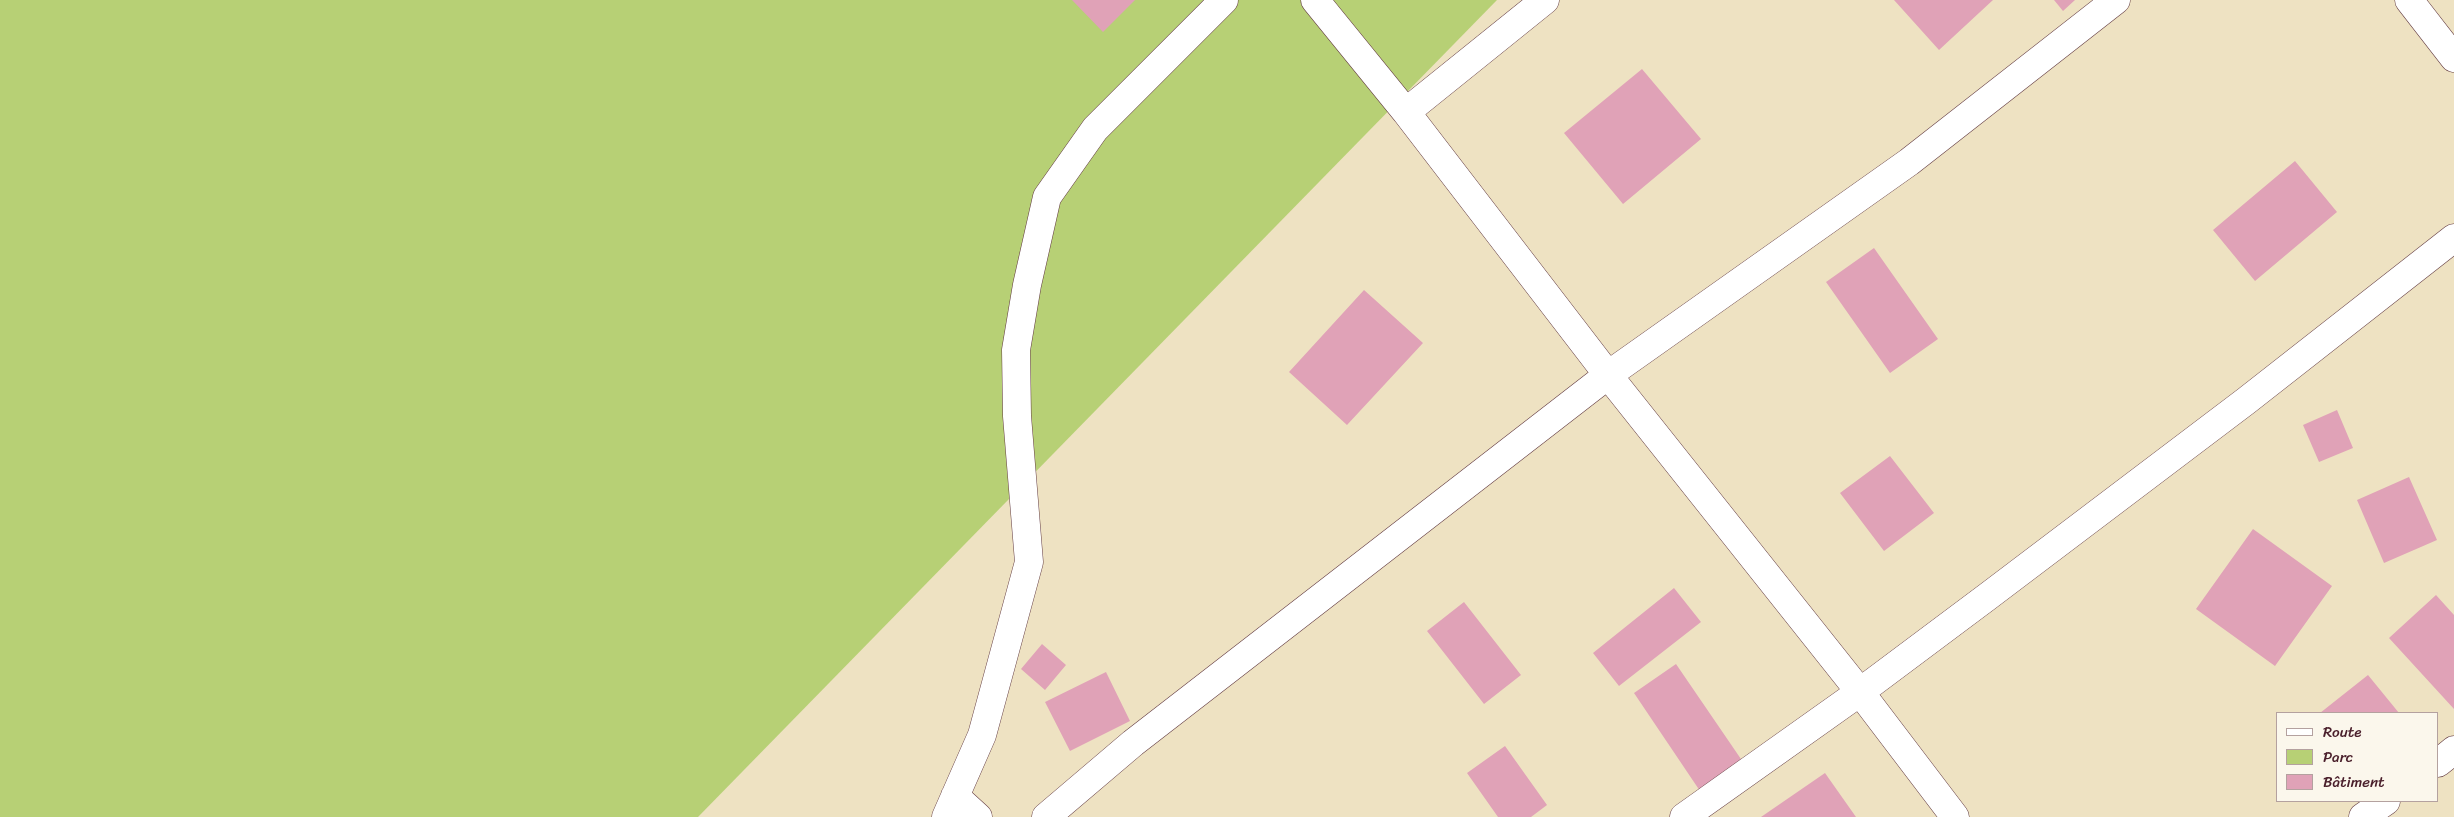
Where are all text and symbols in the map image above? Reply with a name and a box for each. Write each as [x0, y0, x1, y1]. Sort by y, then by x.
legend [2276, 712, 2439, 802]
text: Route [2323, 719, 2362, 745]
text: Parc [2323, 744, 2353, 770]
text: Bâtiment [2323, 769, 2385, 795]

